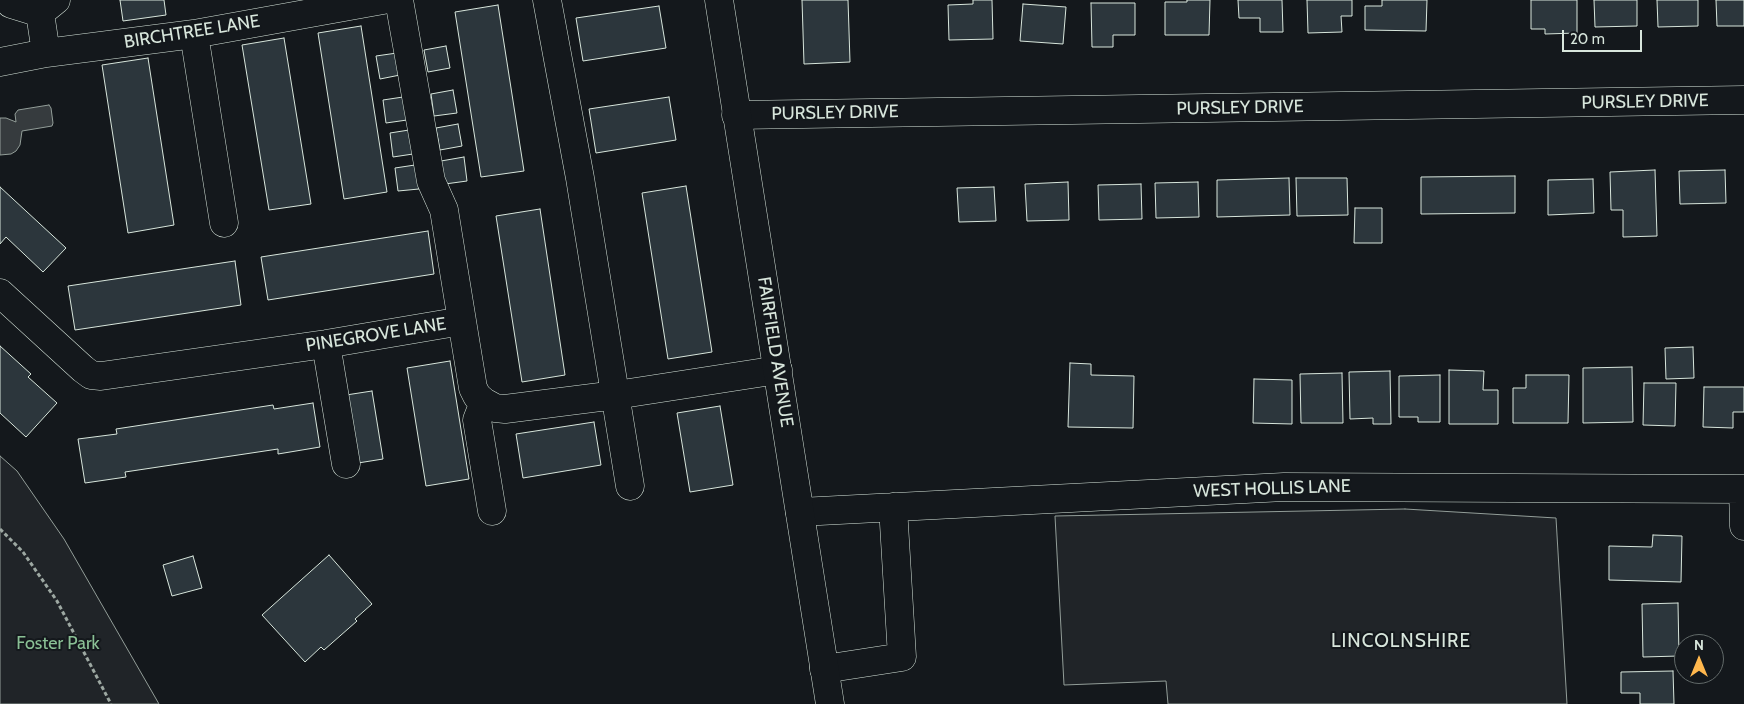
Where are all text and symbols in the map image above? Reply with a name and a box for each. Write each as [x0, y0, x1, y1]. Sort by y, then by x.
street label: BIRCHTREE LANE [123, 11, 261, 53]
scale bar [1564, 20, 1644, 52]
text: 20 m [1570, 30, 1605, 48]
street label: PURSLEY DRIVE [1581, 90, 1709, 114]
street label: PURSLEY DRIVE [1176, 96, 1304, 120]
street label: PURSLEY DRIVE [771, 101, 899, 125]
street label: FAIRFIELD AVENUE [752, 275, 798, 429]
street label: PINEGROVE LANE [304, 313, 448, 357]
street label: WEST HOLLIS LANE [1193, 475, 1351, 503]
district label: LINCOLNSHIRE [1329, 630, 1473, 652]
park label: Foster Park [16, 633, 100, 655]
north arrow [1674, 634, 1724, 684]
text: N [1694, 636, 1704, 654]

